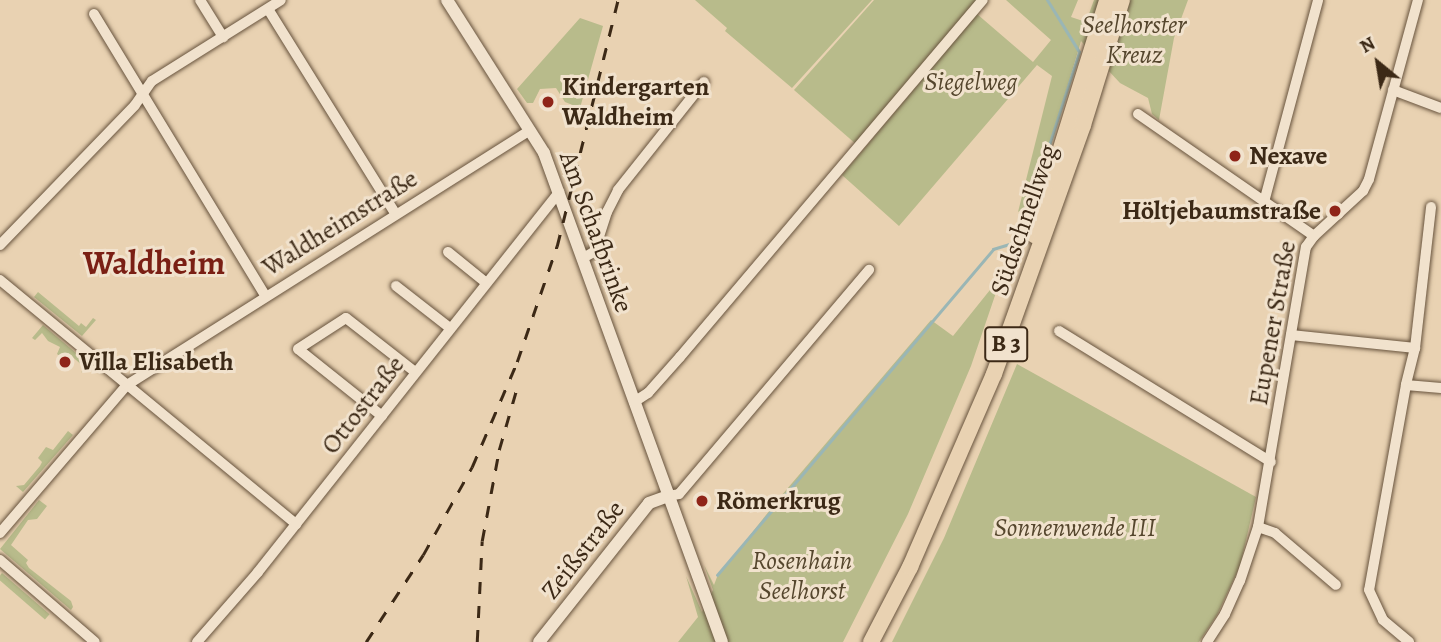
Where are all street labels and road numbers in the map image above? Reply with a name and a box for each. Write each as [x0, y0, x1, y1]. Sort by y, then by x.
street label: Südschnellweg [984, 140, 1064, 300]
street label: Am Schafbrinke [552, 147, 640, 317]
street label: Waldheimstraße [257, 163, 423, 283]
street label: Eupener Straße [1243, 238, 1303, 408]
road number: B 3 [983, 324, 1029, 365]
street label: Ottostraße [315, 350, 411, 460]
street label: Zeißstraße [535, 495, 631, 605]

